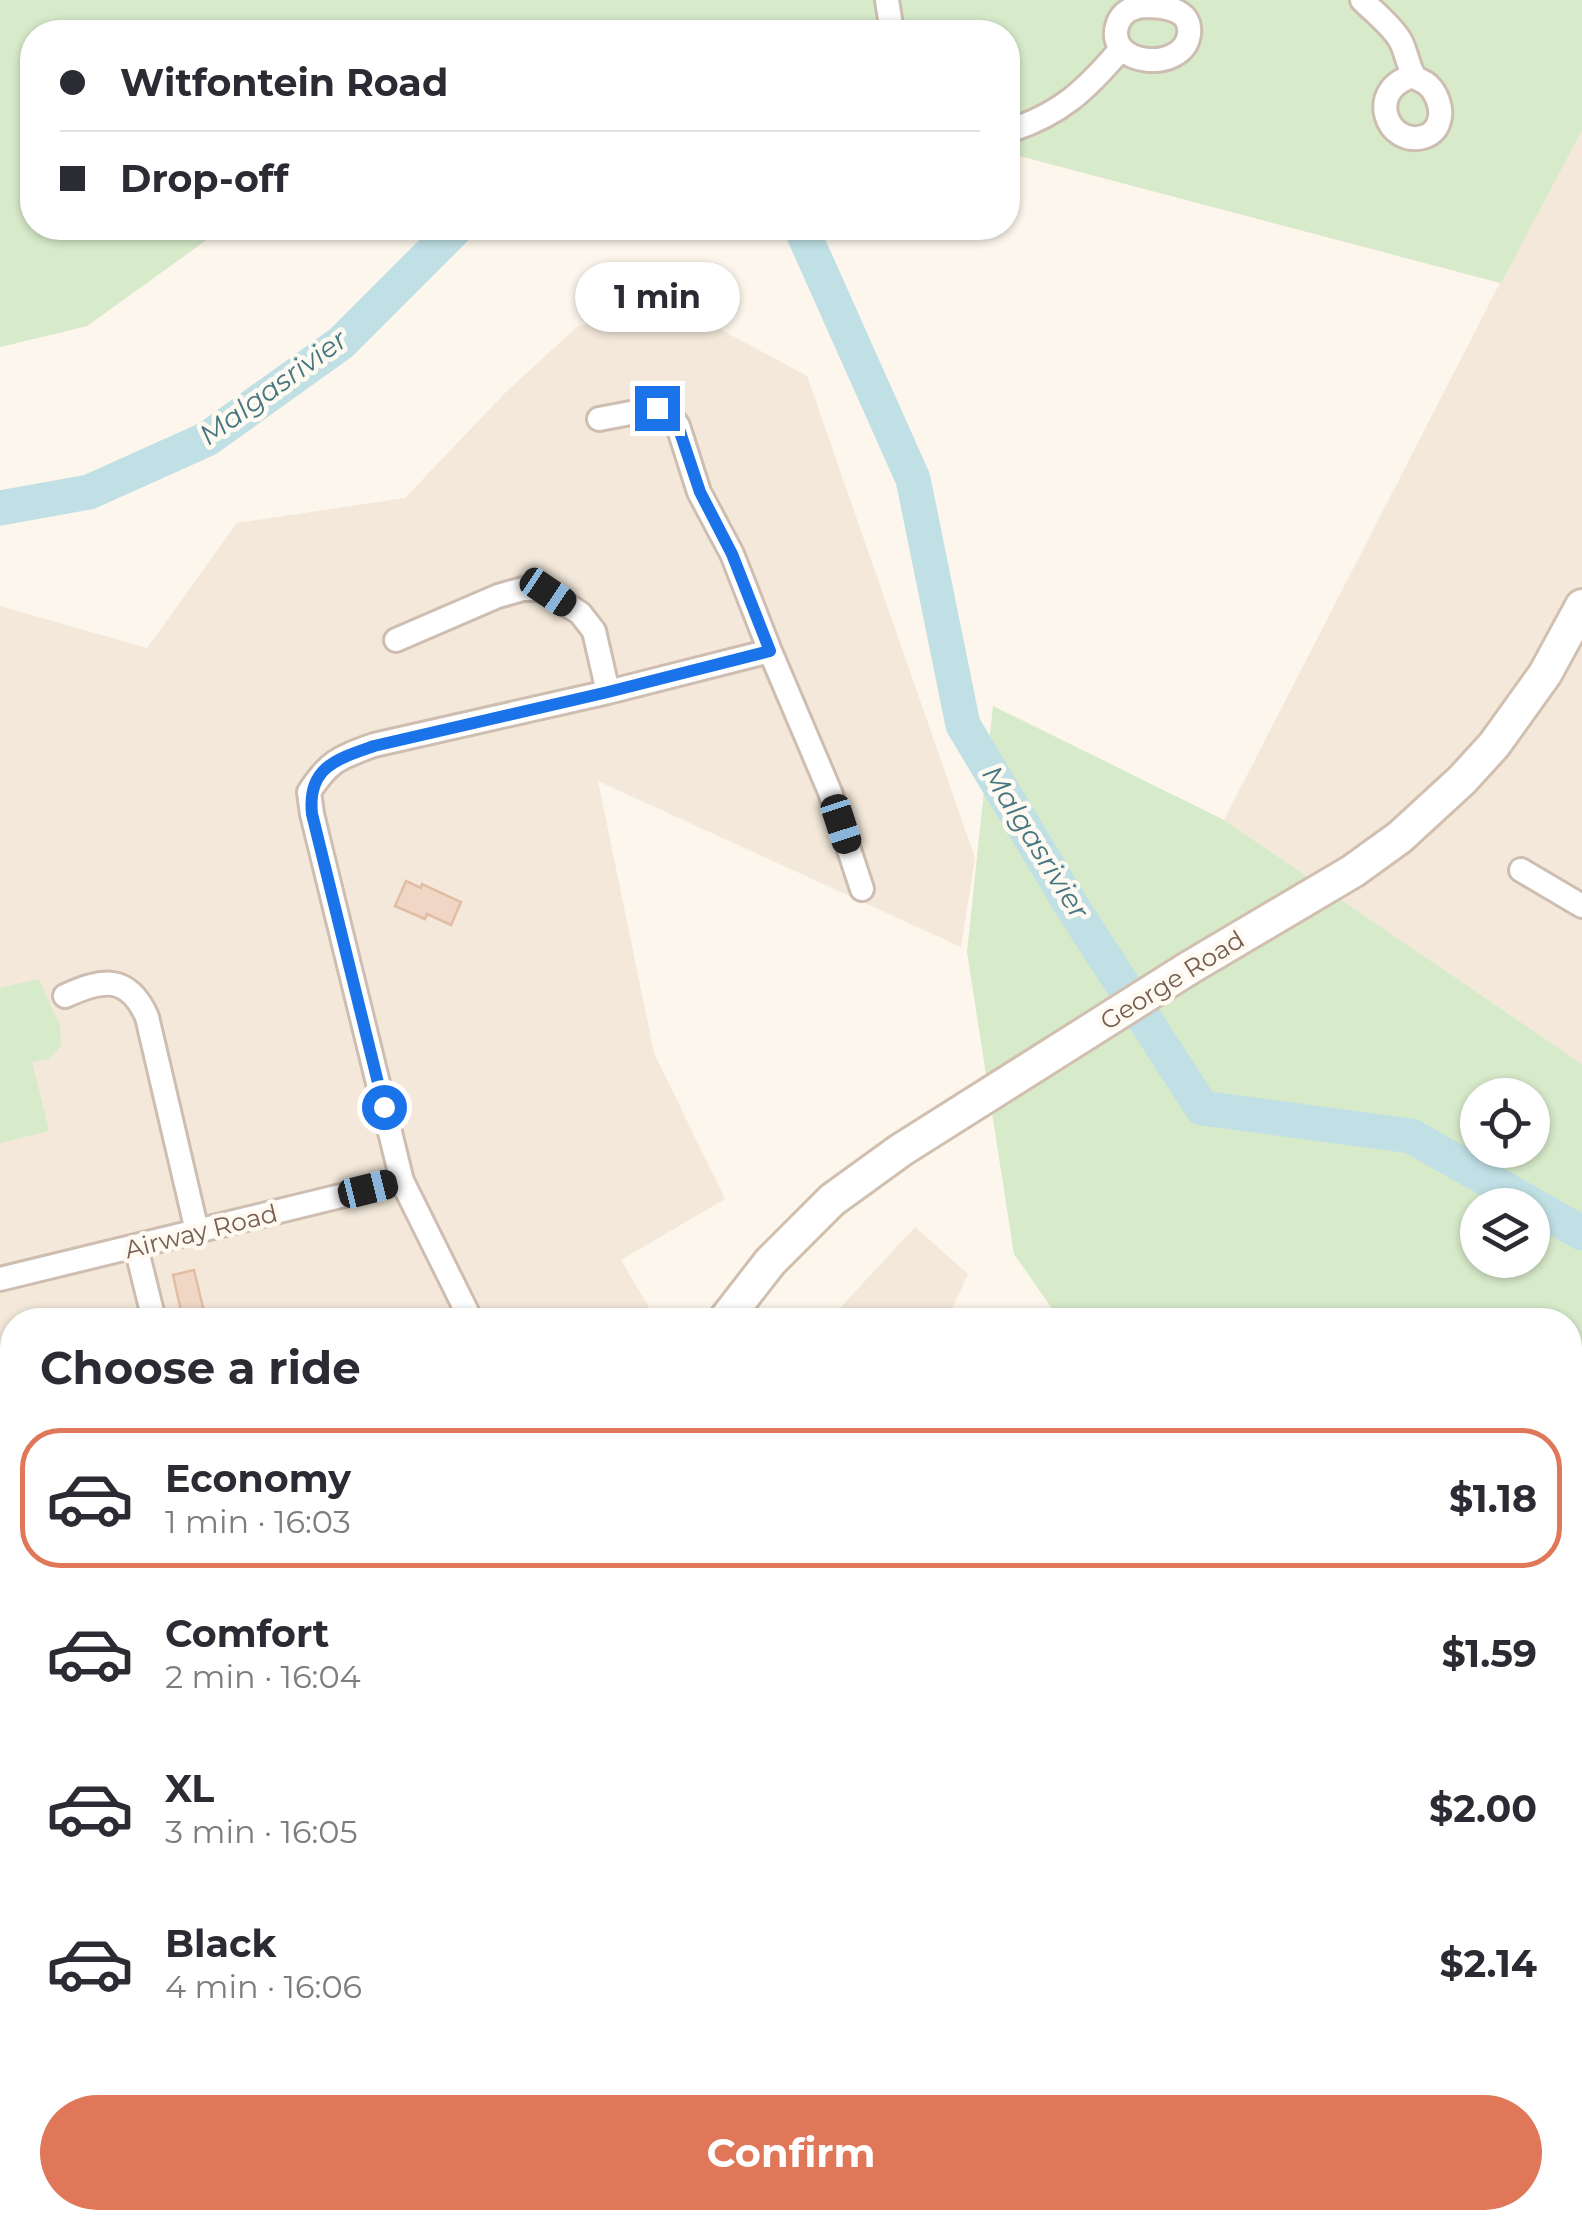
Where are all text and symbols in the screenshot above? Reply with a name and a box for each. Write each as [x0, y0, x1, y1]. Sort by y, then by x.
text: Witfontein Road [120, 59, 448, 106]
text: Drop-off [120, 155, 289, 202]
callout: 1 min [574, 263, 740, 333]
text: 1 min [614, 277, 701, 316]
water label: Malgasrivier [192, 322, 354, 452]
route end [635, 386, 680, 431]
car [515, 563, 581, 621]
water label: Malgasrivier [975, 759, 1097, 926]
car [817, 791, 865, 857]
street label: George Road [1095, 924, 1249, 1036]
map controls [1460, 1078, 1550, 1278]
button: locate [1460, 1078, 1550, 1168]
route start [362, 1085, 407, 1130]
car [335, 1167, 401, 1211]
button: layers [1460, 1188, 1550, 1278]
street label: Airway Road [122, 1198, 280, 1264]
text: Choose a ride [40, 1340, 361, 1395]
icon: car [45, 1453, 135, 1543]
text: Economy [165, 1455, 351, 1502]
text: $1.18 [1449, 1475, 1537, 1522]
text: 1 min · 16:03 [165, 1502, 351, 1541]
icon: car [45, 1608, 135, 1698]
text: Comfort [165, 1610, 329, 1657]
text: $1.59 [1441, 1630, 1537, 1677]
text: 2 min · 16:04 [165, 1657, 361, 1696]
icon: car [45, 1763, 135, 1853]
text: XL [165, 1765, 214, 1812]
text: $2.00 [1429, 1785, 1537, 1832]
text: 3 min · 16:05 [165, 1812, 358, 1851]
icon: car [45, 1918, 135, 2008]
text: Black [165, 1920, 276, 1967]
text: $2.14 [1440, 1940, 1537, 1987]
text: 4 min · 16:06 [165, 1967, 362, 2006]
button: Confirm [40, 2095, 1542, 2210]

